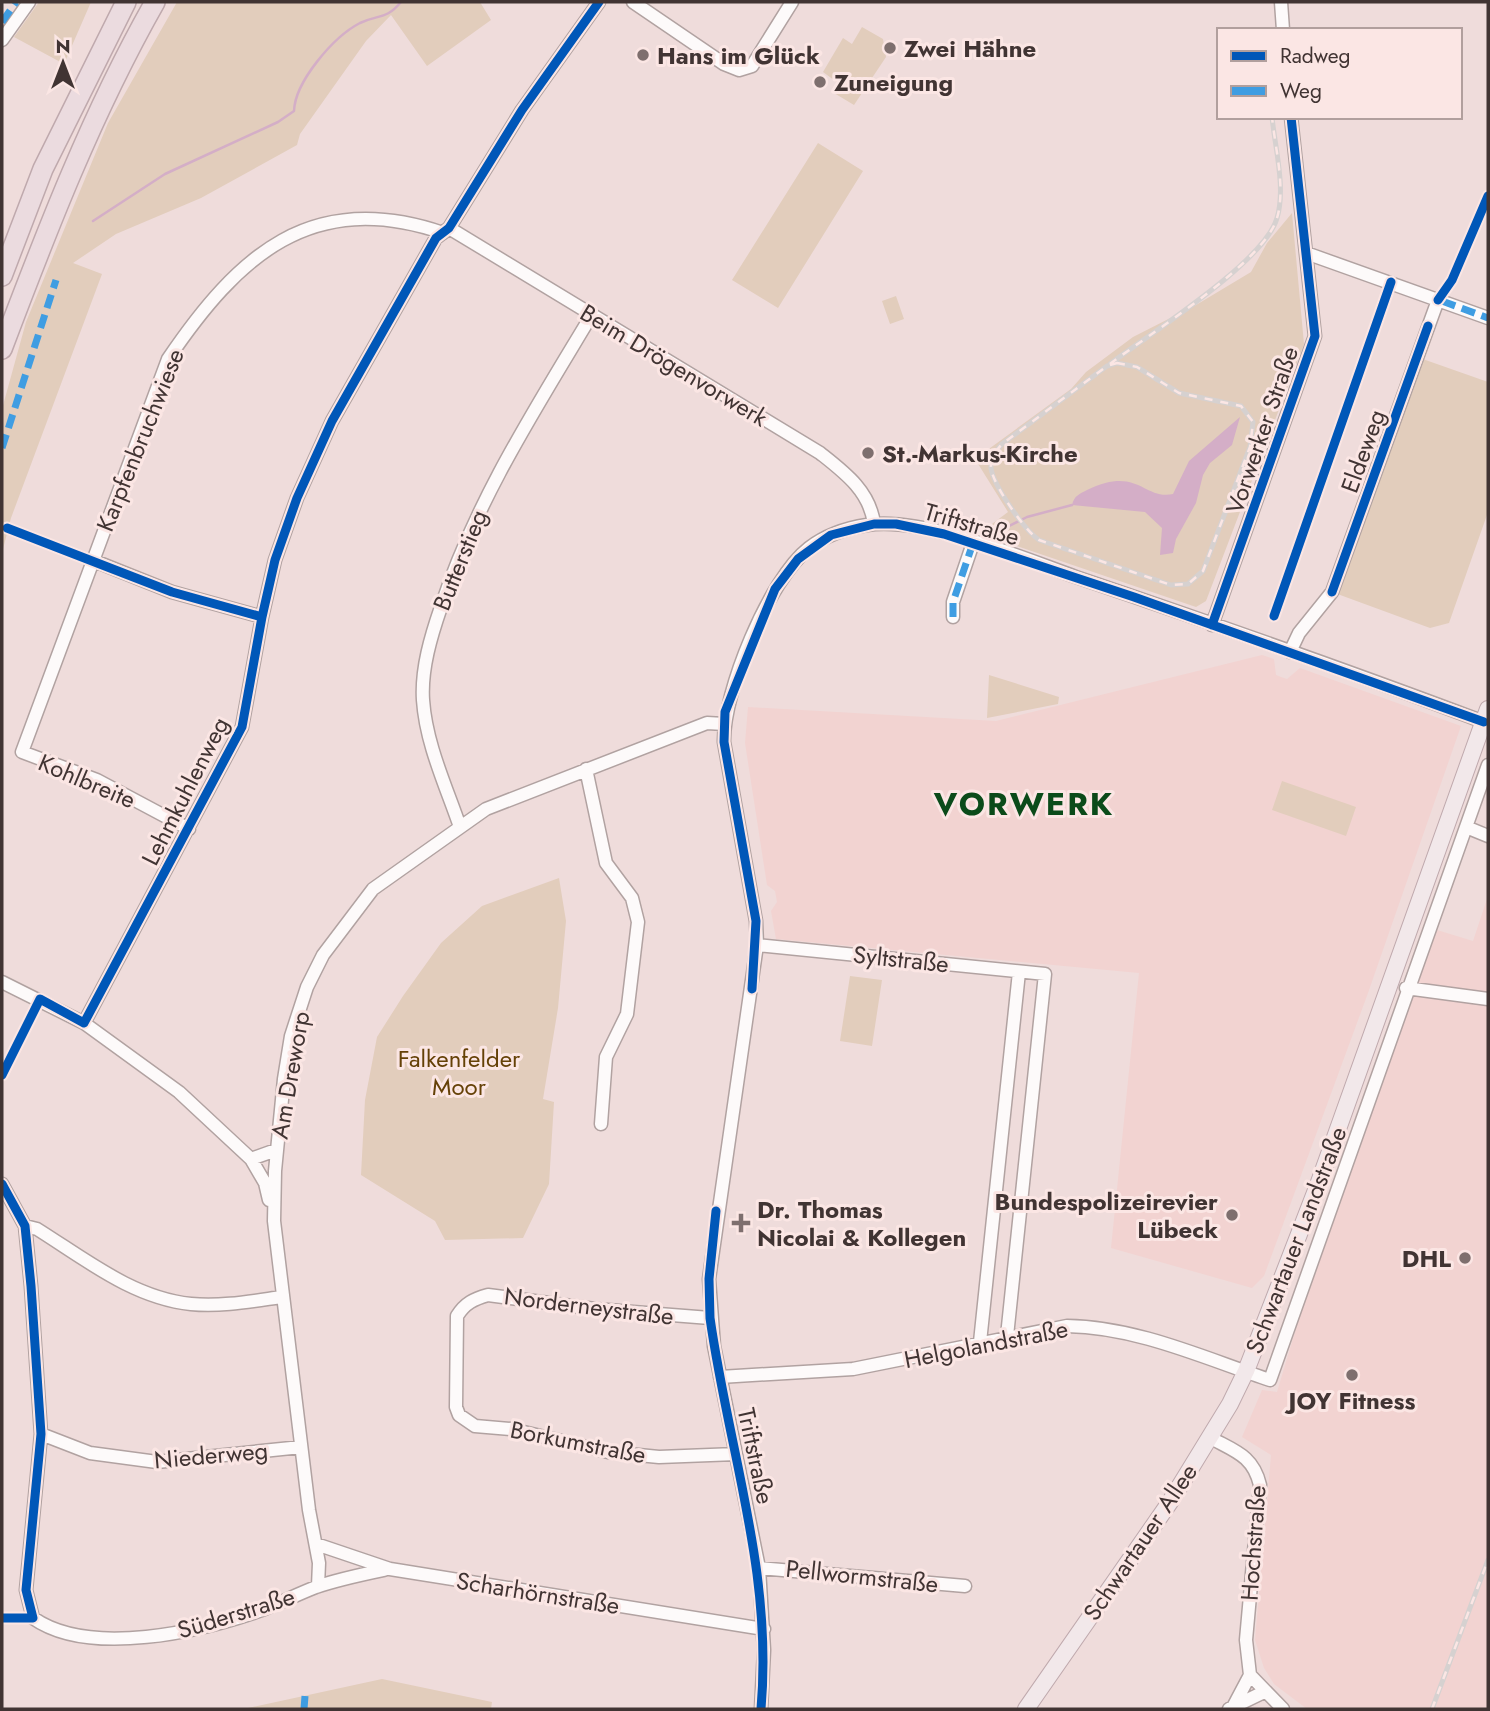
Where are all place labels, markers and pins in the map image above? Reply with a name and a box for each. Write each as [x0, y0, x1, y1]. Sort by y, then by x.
place label: Zwei Hähne [904, 31, 1036, 66]
place label: Hans im Glück [657, 38, 820, 73]
marker: Zwei Hähne [882, 40, 898, 56]
marker: Hans im Glück [635, 47, 651, 63]
place label: Zuneigung [834, 65, 953, 100]
marker: Zuneigung [812, 74, 828, 90]
place label: St.-Markus-Kirche [882, 436, 1078, 471]
marker: St.-Markus-Kirche [860, 445, 876, 461]
place label: Bundespolizeirevier Lübeck [995, 1184, 1218, 1247]
place label: Dr. Thomas Nicolai & Kollegen [757, 1192, 966, 1255]
marker: Bundespolizeirevier Lübeck [1224, 1207, 1240, 1223]
marker: Dr. Thomas Nicolai & Kollegen [731, 1213, 751, 1233]
place label: DHL [1402, 1241, 1451, 1276]
marker: DHL [1457, 1250, 1473, 1266]
marker: JOY Fitness [1344, 1367, 1360, 1383]
place label: JOY Fitness [1285, 1383, 1416, 1418]

